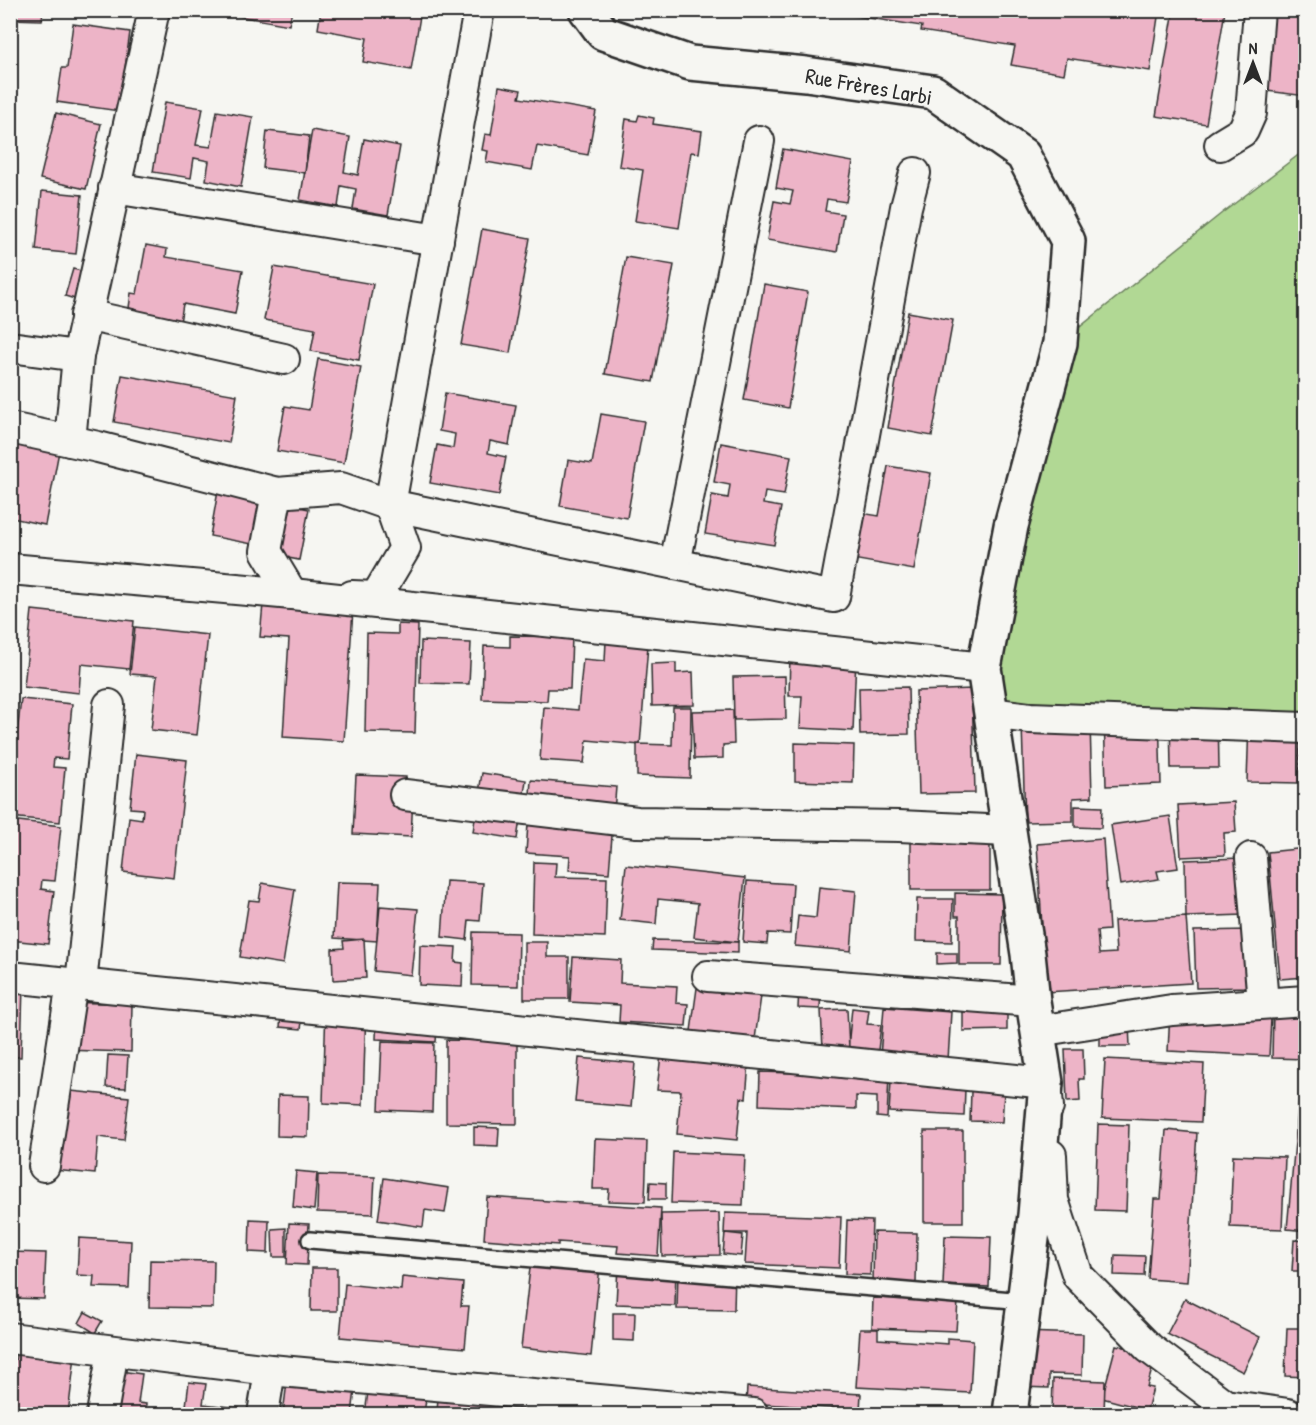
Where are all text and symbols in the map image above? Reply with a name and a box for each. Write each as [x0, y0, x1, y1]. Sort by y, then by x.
north arrow [1223, 33, 1283, 93]
text: N [1249, 37, 1258, 59]
street label: Rue Frères Larbi [803, 60, 935, 112]

